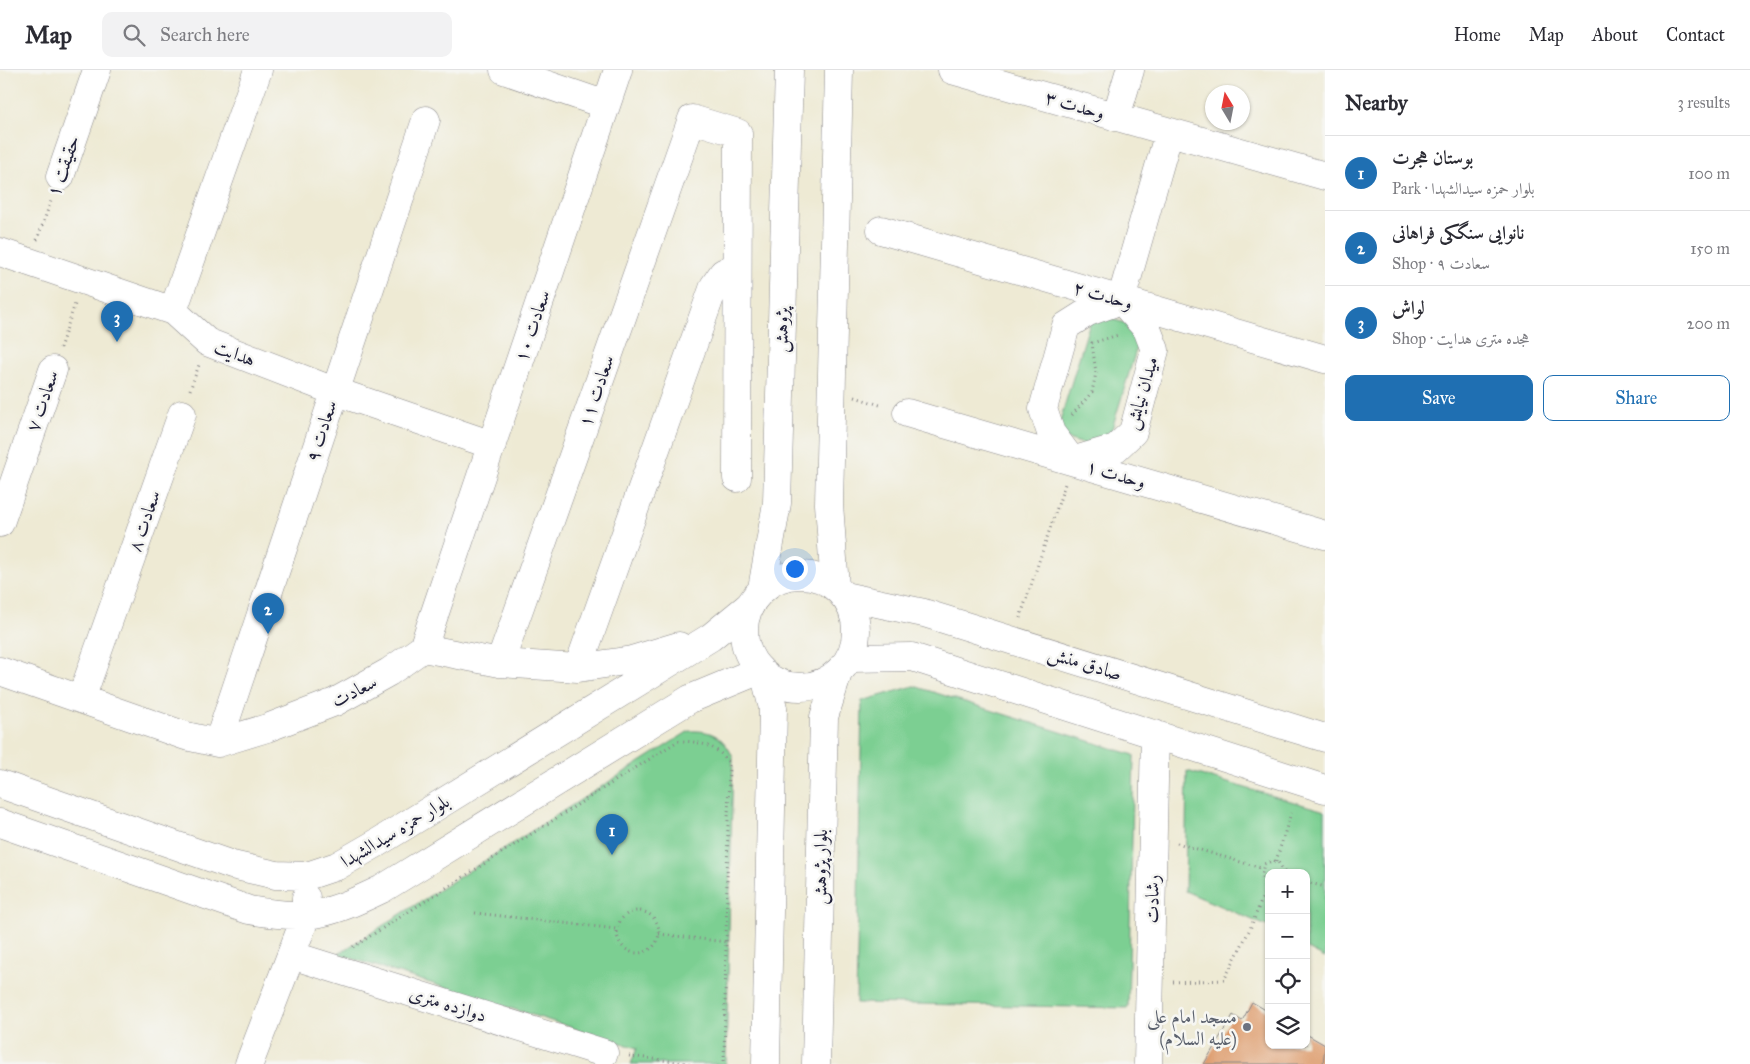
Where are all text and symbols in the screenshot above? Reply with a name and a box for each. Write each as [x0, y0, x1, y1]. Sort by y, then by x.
search box [102, 12, 452, 57]
text: Map [25, 20, 72, 50]
icon: search [120, 21, 148, 49]
text: Search here [160, 23, 250, 46]
text: Home [1454, 24, 1501, 46]
text: Map [1529, 24, 1564, 46]
text: About [1592, 24, 1638, 46]
text: Contact [1666, 24, 1725, 46]
north arrow [1205, 85, 1250, 130]
street label: وحدت ۳ [1043, 86, 1107, 124]
text: Nearby [1345, 90, 1408, 116]
text: 3 results [1677, 93, 1730, 112]
street label: حقیقت ۱ [41, 132, 85, 200]
text: بوستان هجرت [1392, 146, 1473, 169]
text: 1 [1358, 164, 1364, 183]
text: 100 m [1688, 164, 1730, 183]
text: Park · بلوار حمزه سیدالشهدا [1392, 179, 1535, 198]
text: نانوایی سنگکی فراهانی [1392, 221, 1524, 244]
text: 2 [1357, 239, 1365, 258]
text: 150 m [1690, 239, 1730, 258]
text: Shop · سعادت ۹ [1392, 254, 1490, 273]
street label: وحدت ۲ [1071, 276, 1135, 314]
street label: سعادت ۱۰ [509, 287, 555, 365]
text: لواش [1392, 296, 1425, 319]
pin: 3 [101, 301, 133, 342]
street label: پژوهش [769, 305, 794, 353]
text: 3 [1358, 314, 1364, 333]
text: 200 m [1687, 314, 1730, 333]
text: Shop · هجده متری هدایت [1392, 329, 1530, 348]
street label: هدایت [211, 335, 259, 371]
street label: سعادت ۱۱ [573, 352, 619, 430]
street label: میدان نیایش [1119, 354, 1165, 433]
street label: سعادت ۷ [21, 367, 63, 435]
button: Save [1345, 375, 1533, 421]
button: Share [1543, 375, 1730, 421]
street label: سعادت ۹ [300, 397, 342, 465]
street label: وحدت ۱ [1084, 455, 1148, 493]
street label: سعادت ۸ [123, 487, 165, 555]
your location [782, 556, 808, 582]
pin: 2 [252, 593, 284, 634]
street label: صادق منش [1045, 641, 1125, 686]
street label: سعادت [327, 670, 381, 712]
street label: بلوار حمزه سیدالشهدا [337, 790, 454, 873]
pin: 1 [596, 814, 628, 855]
street label: بلوار پژوهش [808, 829, 833, 905]
map controls [1265, 869, 1310, 1049]
button: + [1265, 869, 1310, 914]
street label: رشادت [1140, 874, 1164, 924]
button: − [1265, 914, 1310, 959]
button: locate [1265, 959, 1310, 1004]
street label: دوازده متری [406, 981, 490, 1027]
button: layers [1265, 1004, 1310, 1049]
place label: مسجد امام علی (علیه السلام) [1147, 1005, 1237, 1055]
marker: مسجد امام علی (علیه السلام) [1241, 1021, 1253, 1033]

